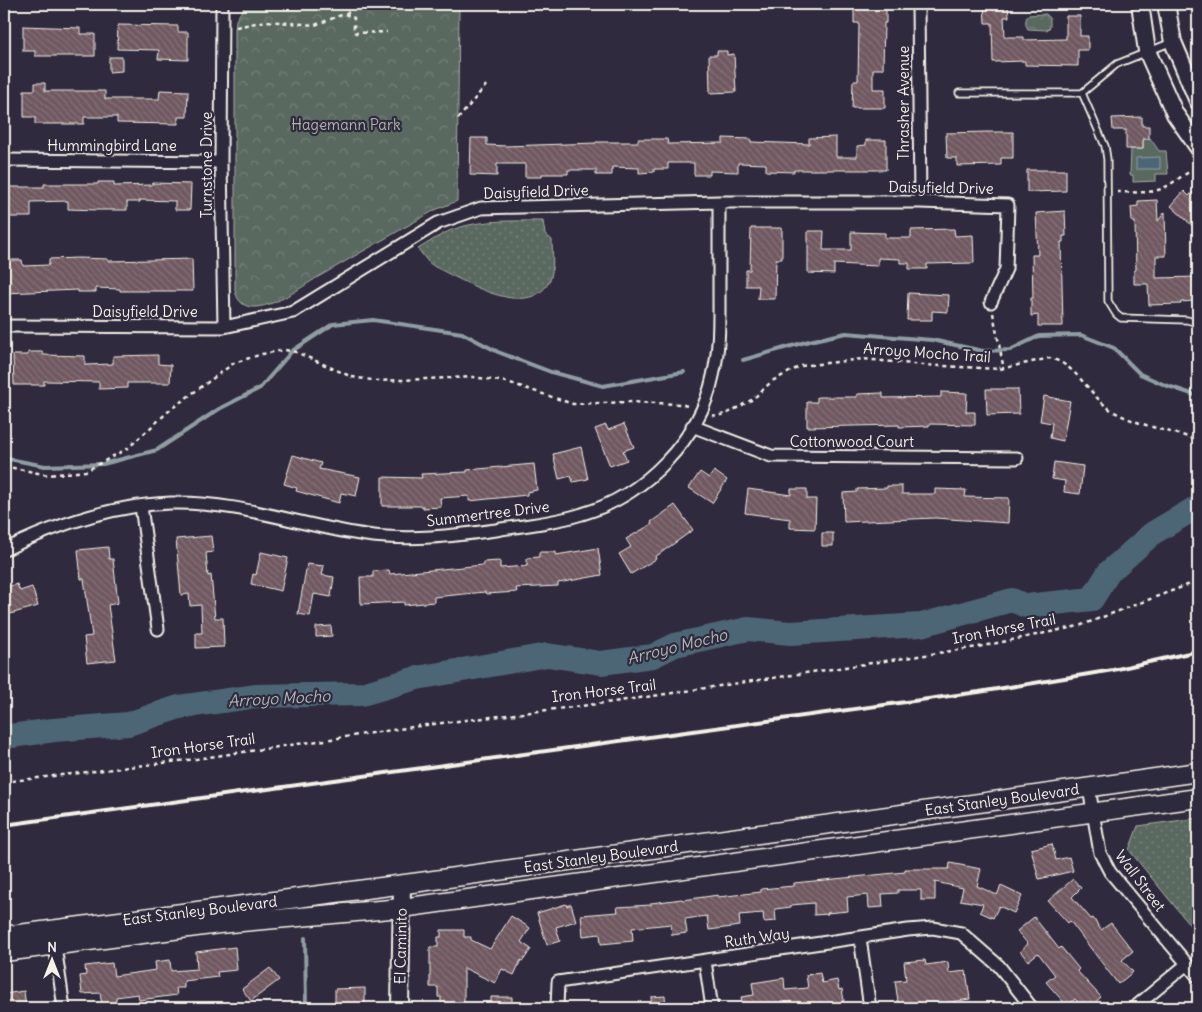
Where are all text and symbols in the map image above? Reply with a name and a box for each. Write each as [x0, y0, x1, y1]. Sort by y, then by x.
street label: Thrasher Avenue [894, 46, 913, 160]
street label: Turnstone Drive [197, 112, 216, 218]
park label: Hagemann Park [291, 115, 401, 134]
street label: Hummingbird Lane [47, 136, 177, 155]
street label: Daisyfield Drive [888, 177, 994, 198]
street label: Daisyfield Drive [483, 180, 589, 203]
street label: Daisyfield Drive [92, 302, 198, 321]
street label: Arroyo Mocho Trail [863, 339, 991, 366]
street label: Cottonwood Court [790, 432, 914, 451]
street label: Summertree Drive [425, 497, 550, 530]
street label: Iron Horse Trail [951, 609, 1057, 648]
water label: Arroyo Mocho [625, 624, 730, 668]
street label: Iron Horse Trail [551, 675, 657, 706]
water label: Arroyo Mocho [227, 685, 332, 711]
street label: Iron Horse Trail [150, 729, 256, 762]
street label: East Stanley Boulevard [924, 779, 1080, 820]
street label: East Stanley Boulevard [523, 836, 679, 877]
street label: Wall Street [1111, 846, 1170, 915]
street label: East Stanley Boulevard [122, 892, 278, 929]
street label: El Caminito [390, 908, 411, 984]
street label: Ruth Way [723, 924, 791, 951]
north arrow [28, 934, 78, 984]
text: N [47, 938, 57, 956]

